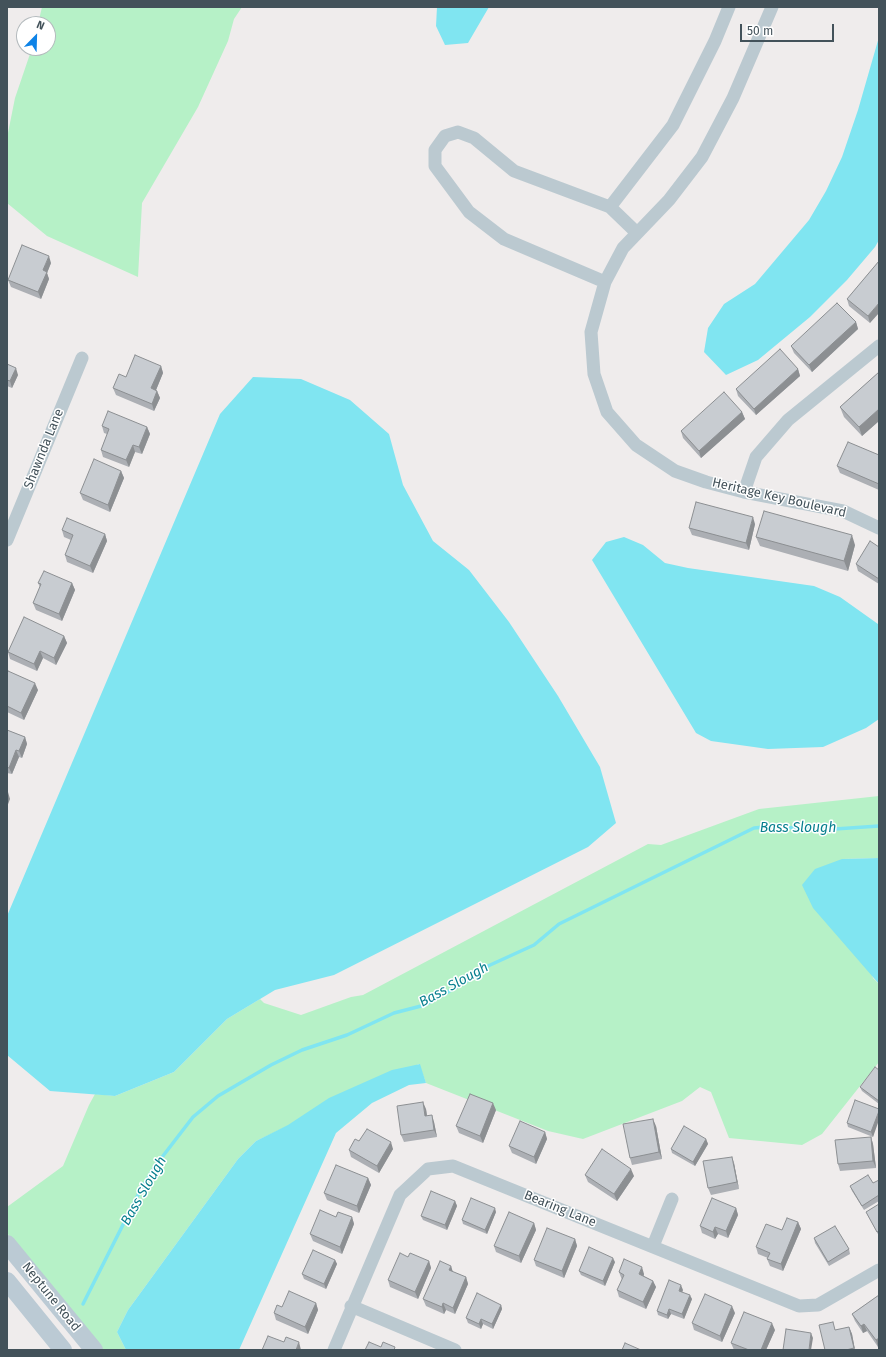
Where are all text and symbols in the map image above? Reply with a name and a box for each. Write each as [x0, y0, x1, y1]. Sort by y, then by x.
north arrow [16, 16, 56, 56]
scale bar [742, 16, 836, 42]
text: N [35, 18, 46, 33]
text: 50 m [747, 24, 773, 38]
street label: Shawnda Lane [21, 407, 67, 491]
street label: Heritage Key Boulevard [710, 475, 848, 521]
water label: Bass Slough [760, 820, 836, 836]
water label: Bass Slough [416, 959, 492, 1011]
water label: Bass Slough [118, 1154, 170, 1228]
street label: Bearing Lane [522, 1187, 598, 1231]
street label: Neptune Road [18, 1259, 84, 1335]

